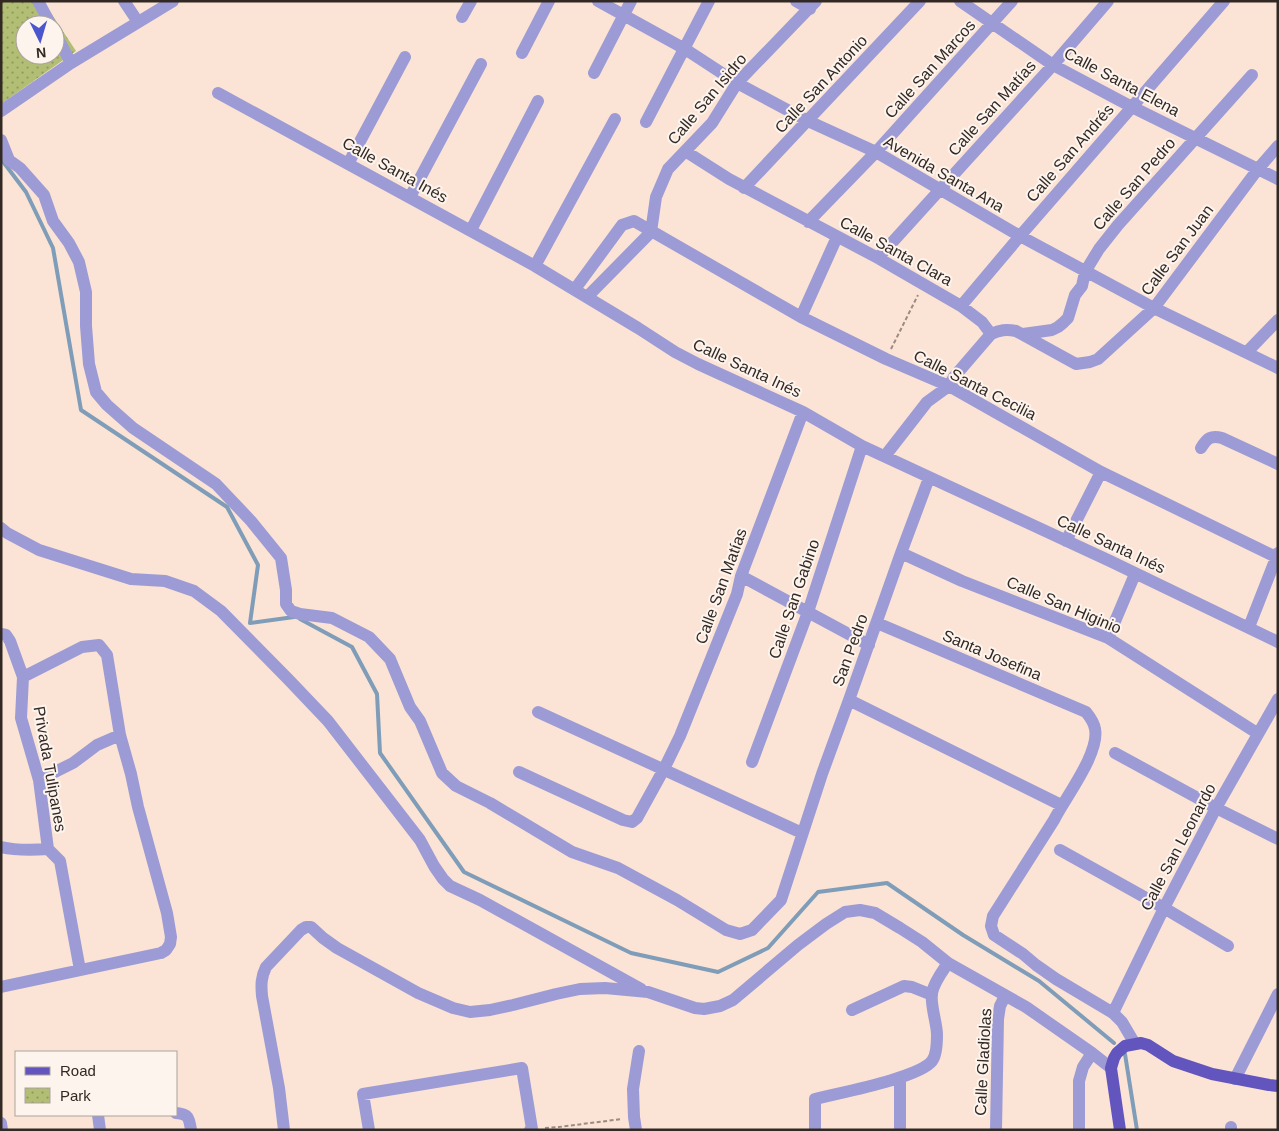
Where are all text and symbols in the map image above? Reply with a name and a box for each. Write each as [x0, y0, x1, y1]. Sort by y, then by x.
north arrow [15, 15, 65, 65]
street label: Calle San Marcos [881, 16, 979, 122]
street label: Calle San Antonio [771, 32, 871, 136]
street label: Calle Santa Elena [1061, 44, 1183, 120]
text: N [35, 45, 47, 61]
street label: Calle San Isidro [664, 50, 750, 148]
street label: Calle San Matías [945, 57, 1039, 159]
street label: Calle San Andrés [1023, 101, 1117, 205]
street label: Avenida Santa Ana [881, 133, 1007, 215]
street label: Calle Santa Inés [340, 134, 450, 206]
street label: Calle San Pedro [1089, 134, 1179, 234]
street label: Calle San Juan [1138, 202, 1216, 298]
street label: Calle Santa Clara [837, 213, 955, 289]
street label: Calle Santa Inés [690, 335, 804, 401]
street label: Calle Santa Cecilia [911, 347, 1039, 423]
street label: Calle Santa Inés [1054, 511, 1168, 577]
street label: Calle San Matías [692, 526, 750, 646]
street label: Calle San Gabino [766, 537, 822, 661]
street label: Calle San Higinio [1004, 573, 1124, 637]
street label: San Pedro [829, 611, 871, 688]
street label: Santa Josefina [940, 626, 1044, 684]
street label: Privada Tulipanes [31, 705, 69, 833]
street label: Calle San Leonardo [1137, 780, 1219, 913]
street label: Calle Gladiolas [972, 1008, 994, 1116]
legend [15, 1051, 178, 1116]
text: Road [60, 1062, 96, 1079]
text: Park [60, 1087, 91, 1104]

